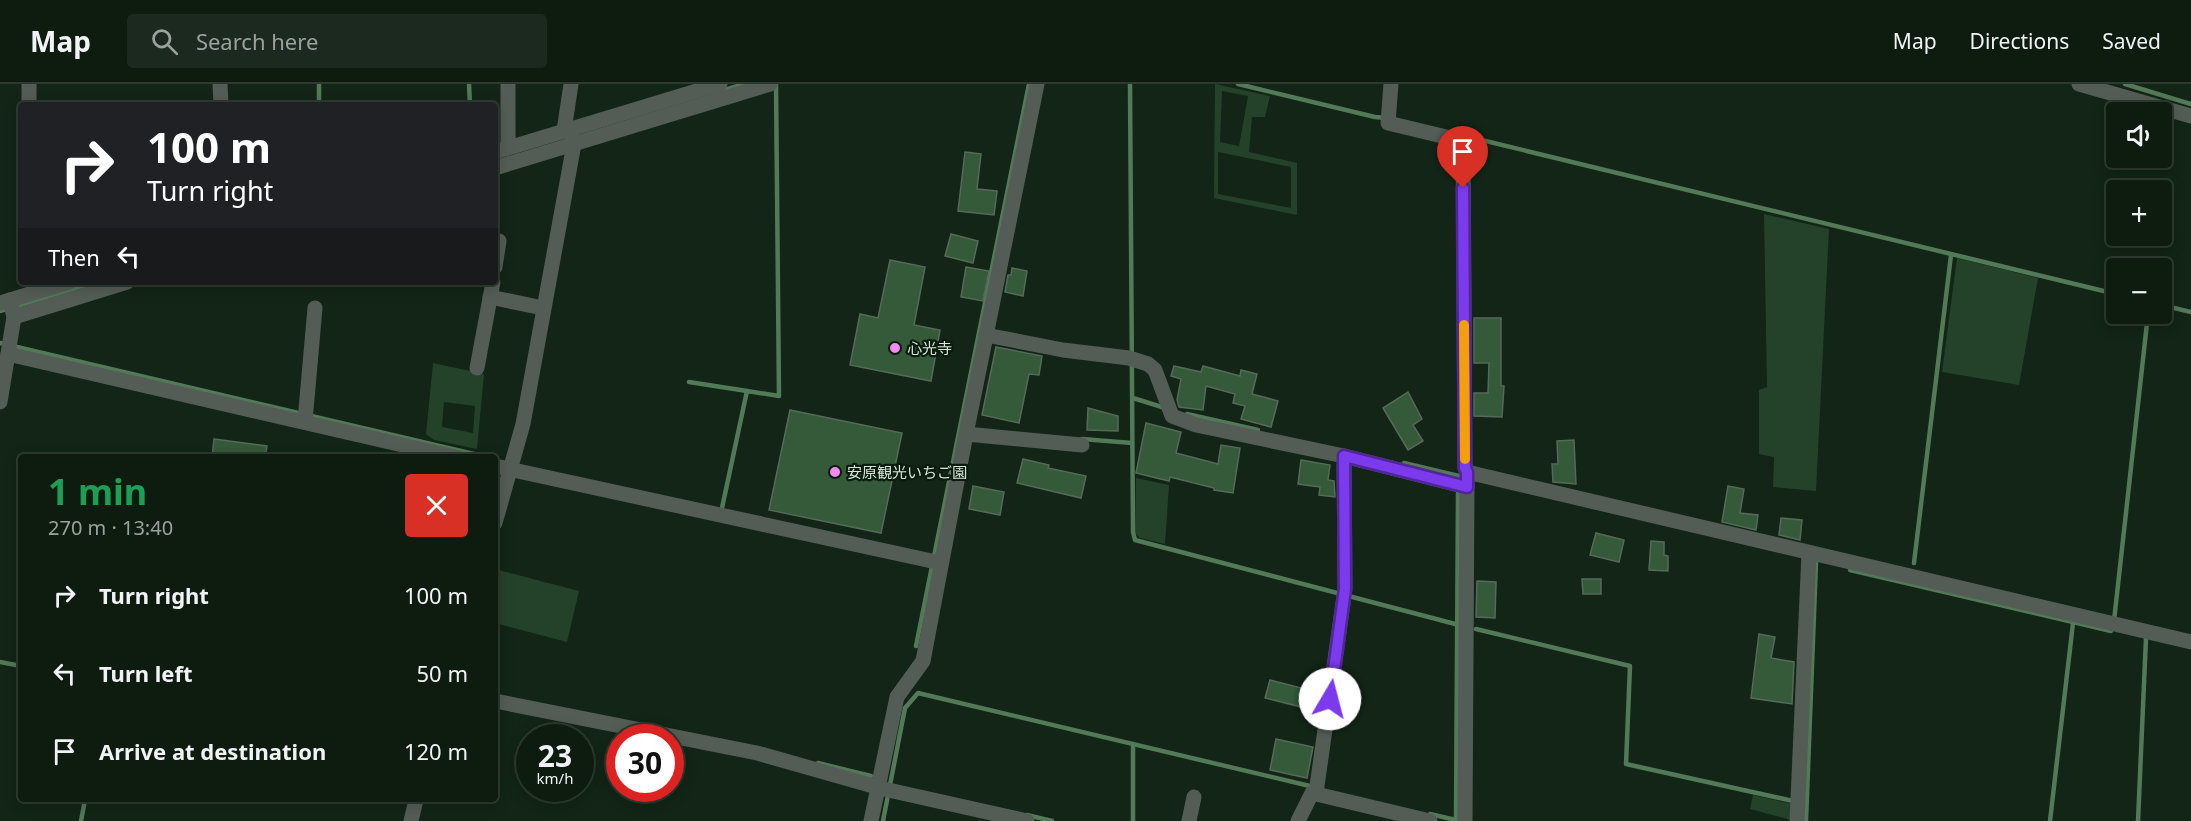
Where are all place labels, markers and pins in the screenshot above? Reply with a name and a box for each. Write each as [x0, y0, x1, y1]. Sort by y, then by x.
pin [1437, 126, 1488, 188]
place label: 心光寺 [907, 338, 952, 358]
marker: 心光寺 [888, 341, 902, 355]
place label: 安原観光いちご園 [847, 462, 967, 482]
marker: 安原観光いちご園 [828, 465, 842, 479]

